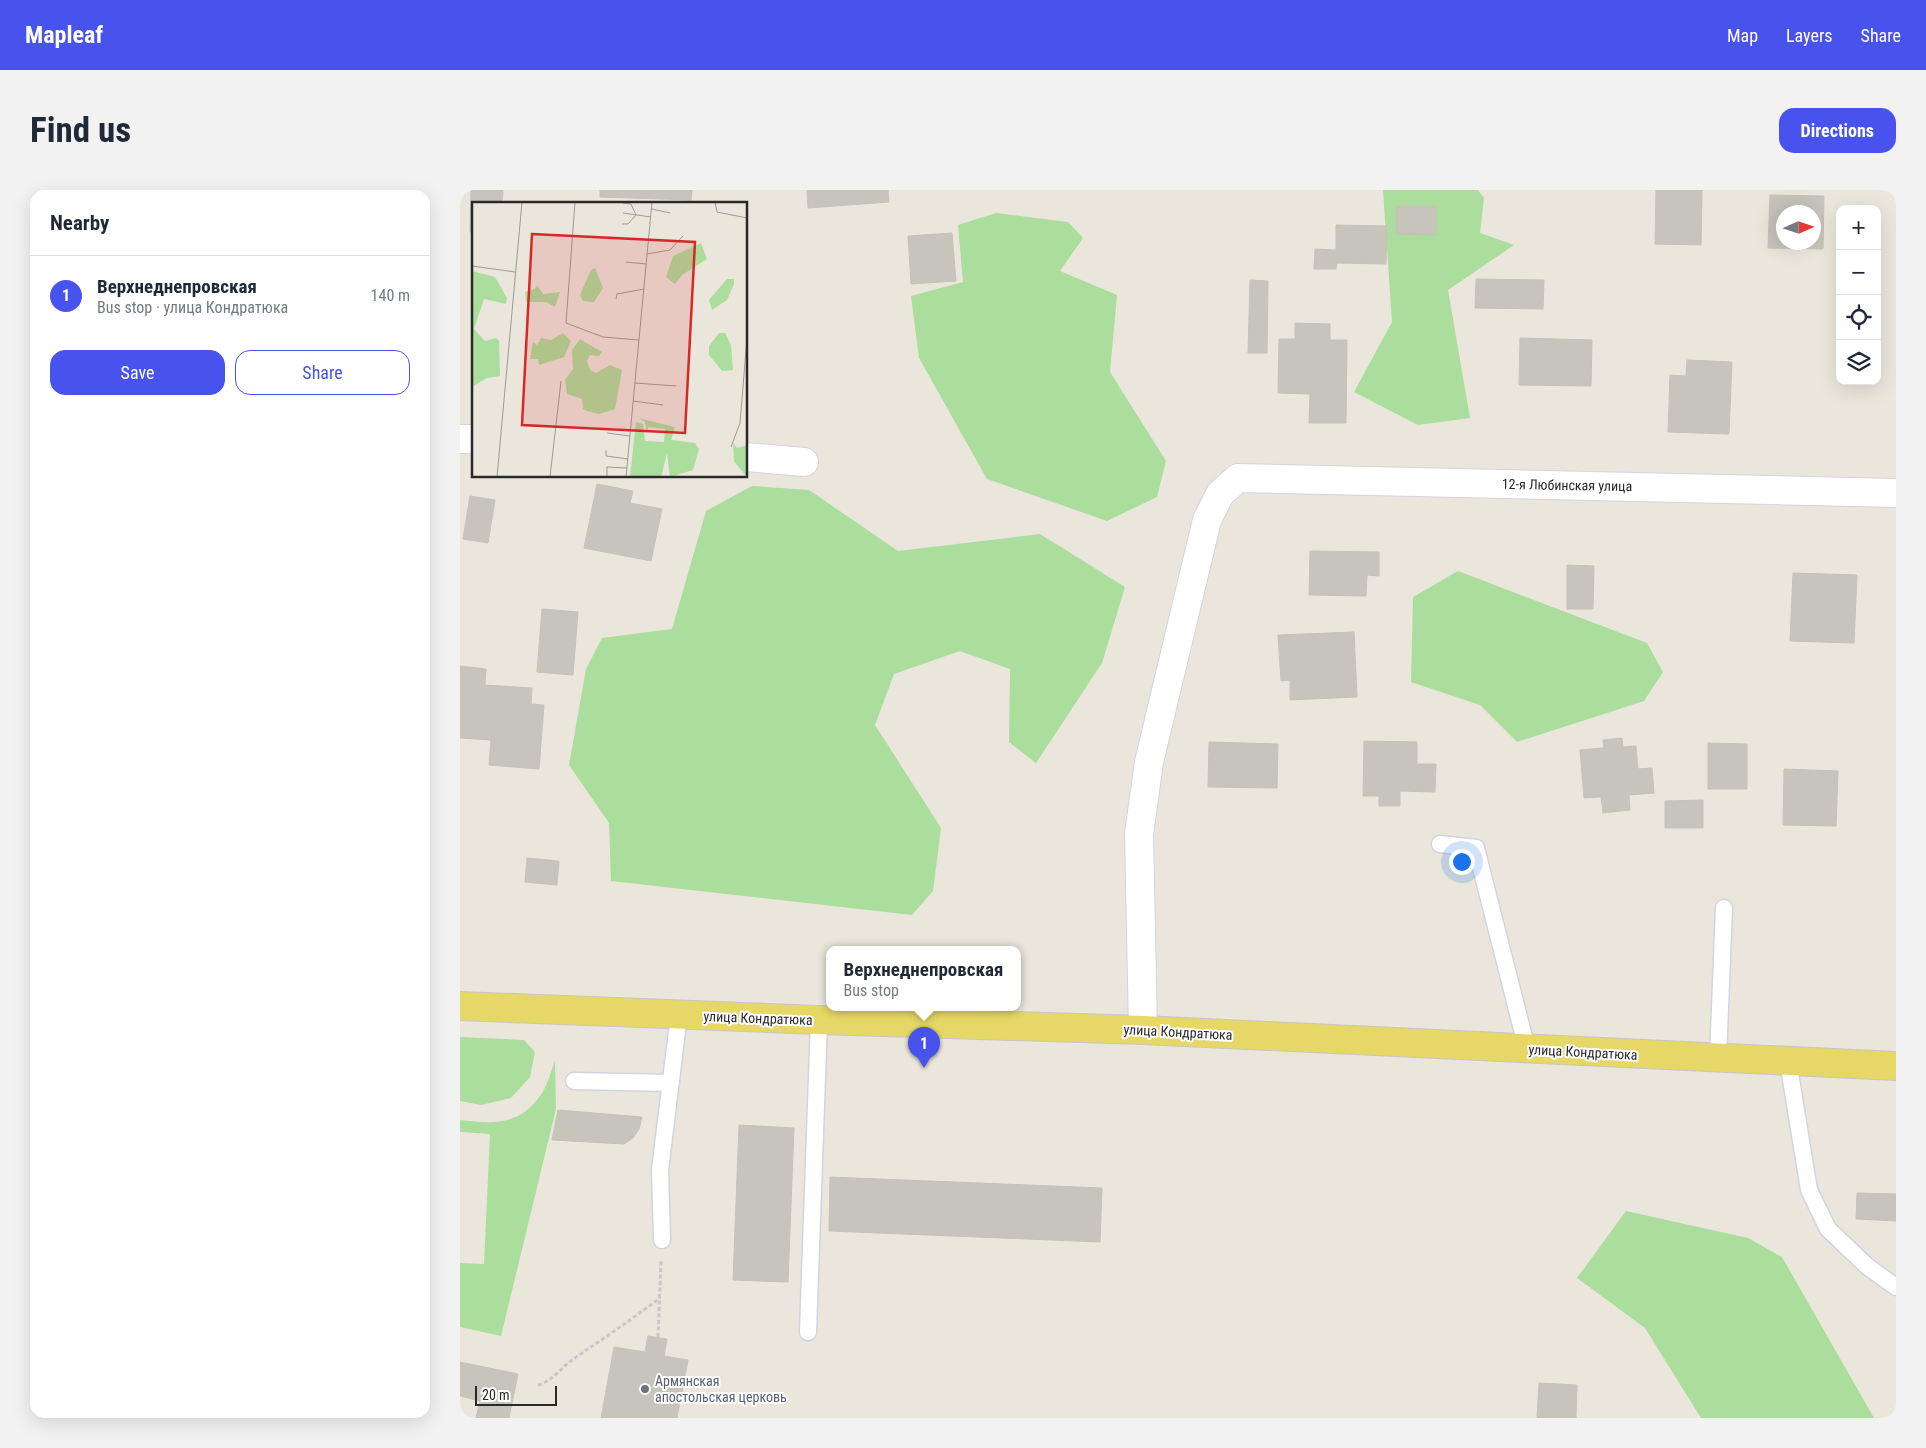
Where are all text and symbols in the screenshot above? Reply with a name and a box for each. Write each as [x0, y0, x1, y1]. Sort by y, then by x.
text: Mapleaf [25, 21, 103, 49]
text: Map [1727, 25, 1758, 46]
text: Layers [1786, 25, 1833, 46]
text: Share [1861, 25, 1901, 46]
button: Directions [1779, 108, 1896, 153]
text: Find us [30, 110, 131, 151]
inset map [472, 202, 748, 478]
north arrow [1776, 205, 1821, 250]
map controls [1836, 205, 1881, 385]
button: + [1836, 205, 1881, 250]
text: Nearby [50, 211, 109, 235]
button: − [1836, 250, 1881, 295]
text: Верхнеднепровская [97, 275, 257, 298]
text: 1 [62, 286, 70, 305]
text: 140 m [371, 286, 410, 305]
button: locate [1836, 295, 1881, 340]
text: Bus stop · улица Кондратюка [97, 298, 288, 317]
button: layers [1836, 340, 1881, 385]
button: Save [50, 350, 225, 395]
button: Share [235, 350, 410, 395]
street label: 12-я Любинская улица [1502, 476, 1632, 494]
your location [1449, 849, 1475, 875]
popup [826, 946, 1021, 1011]
text: Верхнеднепровская [844, 958, 1003, 981]
text: Bus stop [844, 981, 899, 1000]
street label: улица Кондратюка [703, 1008, 813, 1028]
street label: улица Кондратюка [1123, 1021, 1233, 1043]
pin: 1 [908, 1027, 940, 1068]
street label: улица Кондратюка [1528, 1041, 1638, 1063]
place label: Армянская апостольская церковь [655, 1373, 787, 1405]
scale bar [475, 1383, 558, 1406]
marker: Армянская апостольская церковь [639, 1383, 651, 1395]
text: 20 m [482, 1387, 510, 1403]

